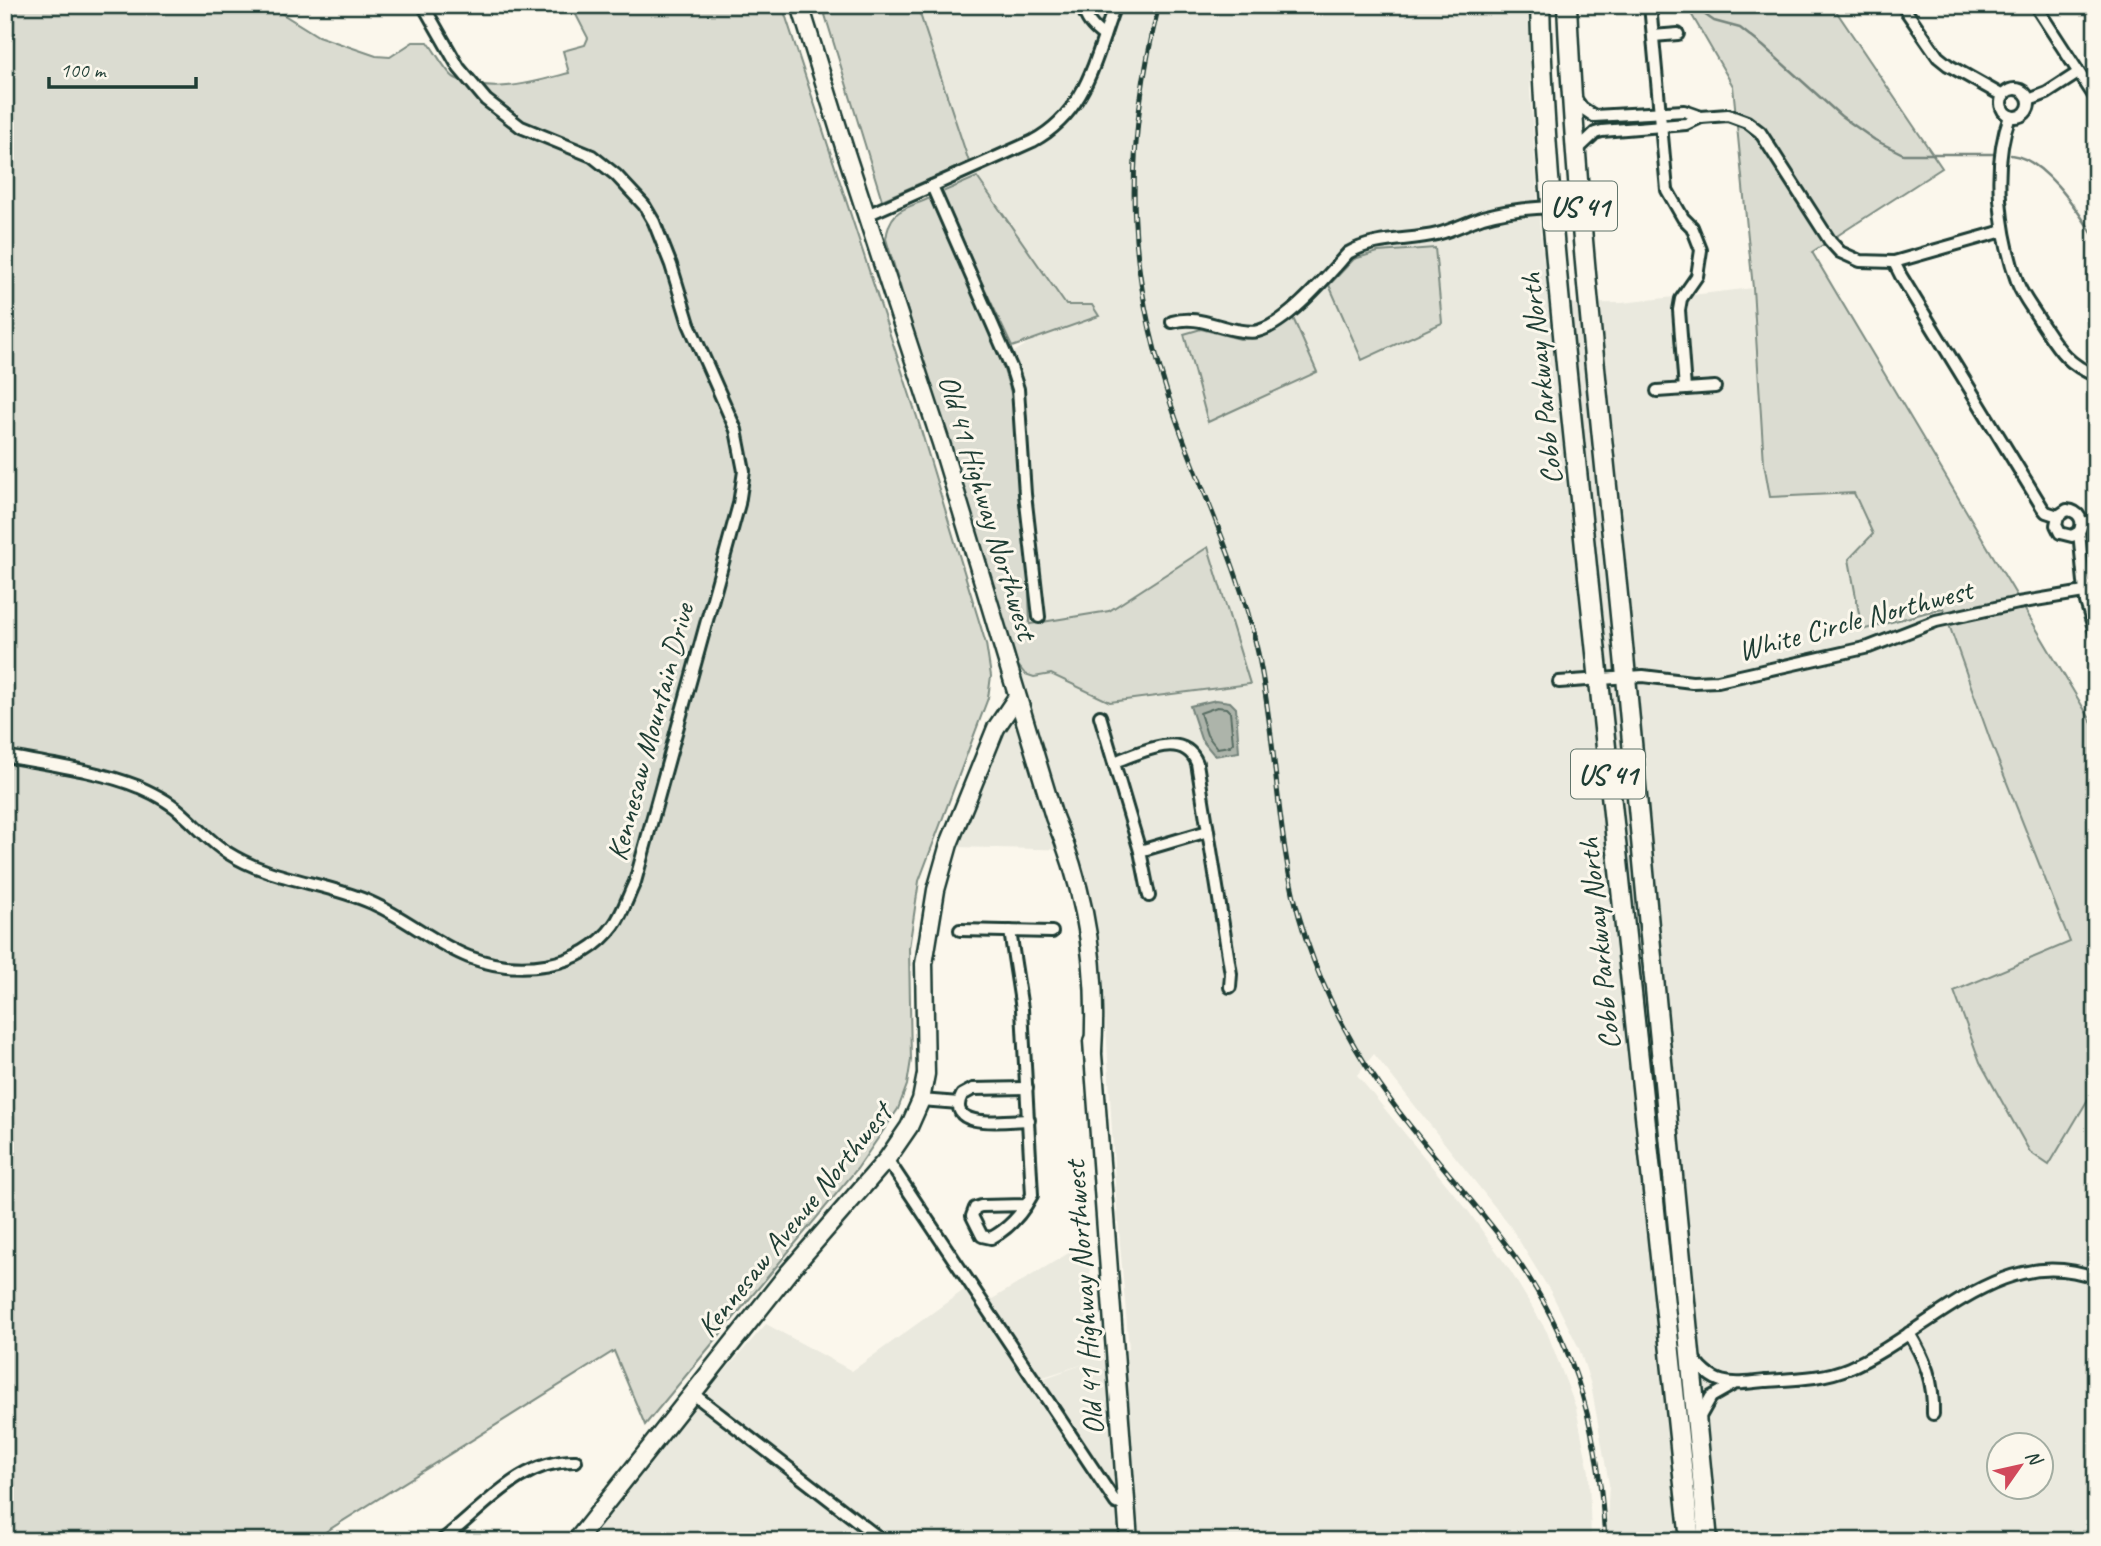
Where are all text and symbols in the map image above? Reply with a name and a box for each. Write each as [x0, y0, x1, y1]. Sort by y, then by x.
scale bar [49, 46, 196, 90]
text: 100 m [60, 57, 107, 83]
road number: US 41 [1543, 182, 1617, 230]
street label: Cobb Parkway North [1511, 271, 1571, 487]
street label: Old 41 Highway Northwest [930, 370, 1047, 647]
street label: White Circle Northwest [1734, 570, 1979, 670]
street label: Kennesaw Mountain Drive [597, 597, 703, 865]
road number: US 41 [1571, 750, 1645, 798]
street label: Cobb Parkway North [1569, 836, 1629, 1052]
street label: Kennesaw Avenue Northwest [688, 1092, 903, 1345]
street label: Old 41 Highway Northwest [1055, 1157, 1113, 1436]
north arrow [1986, 1430, 2056, 1500]
text: N [2020, 1445, 2048, 1471]

